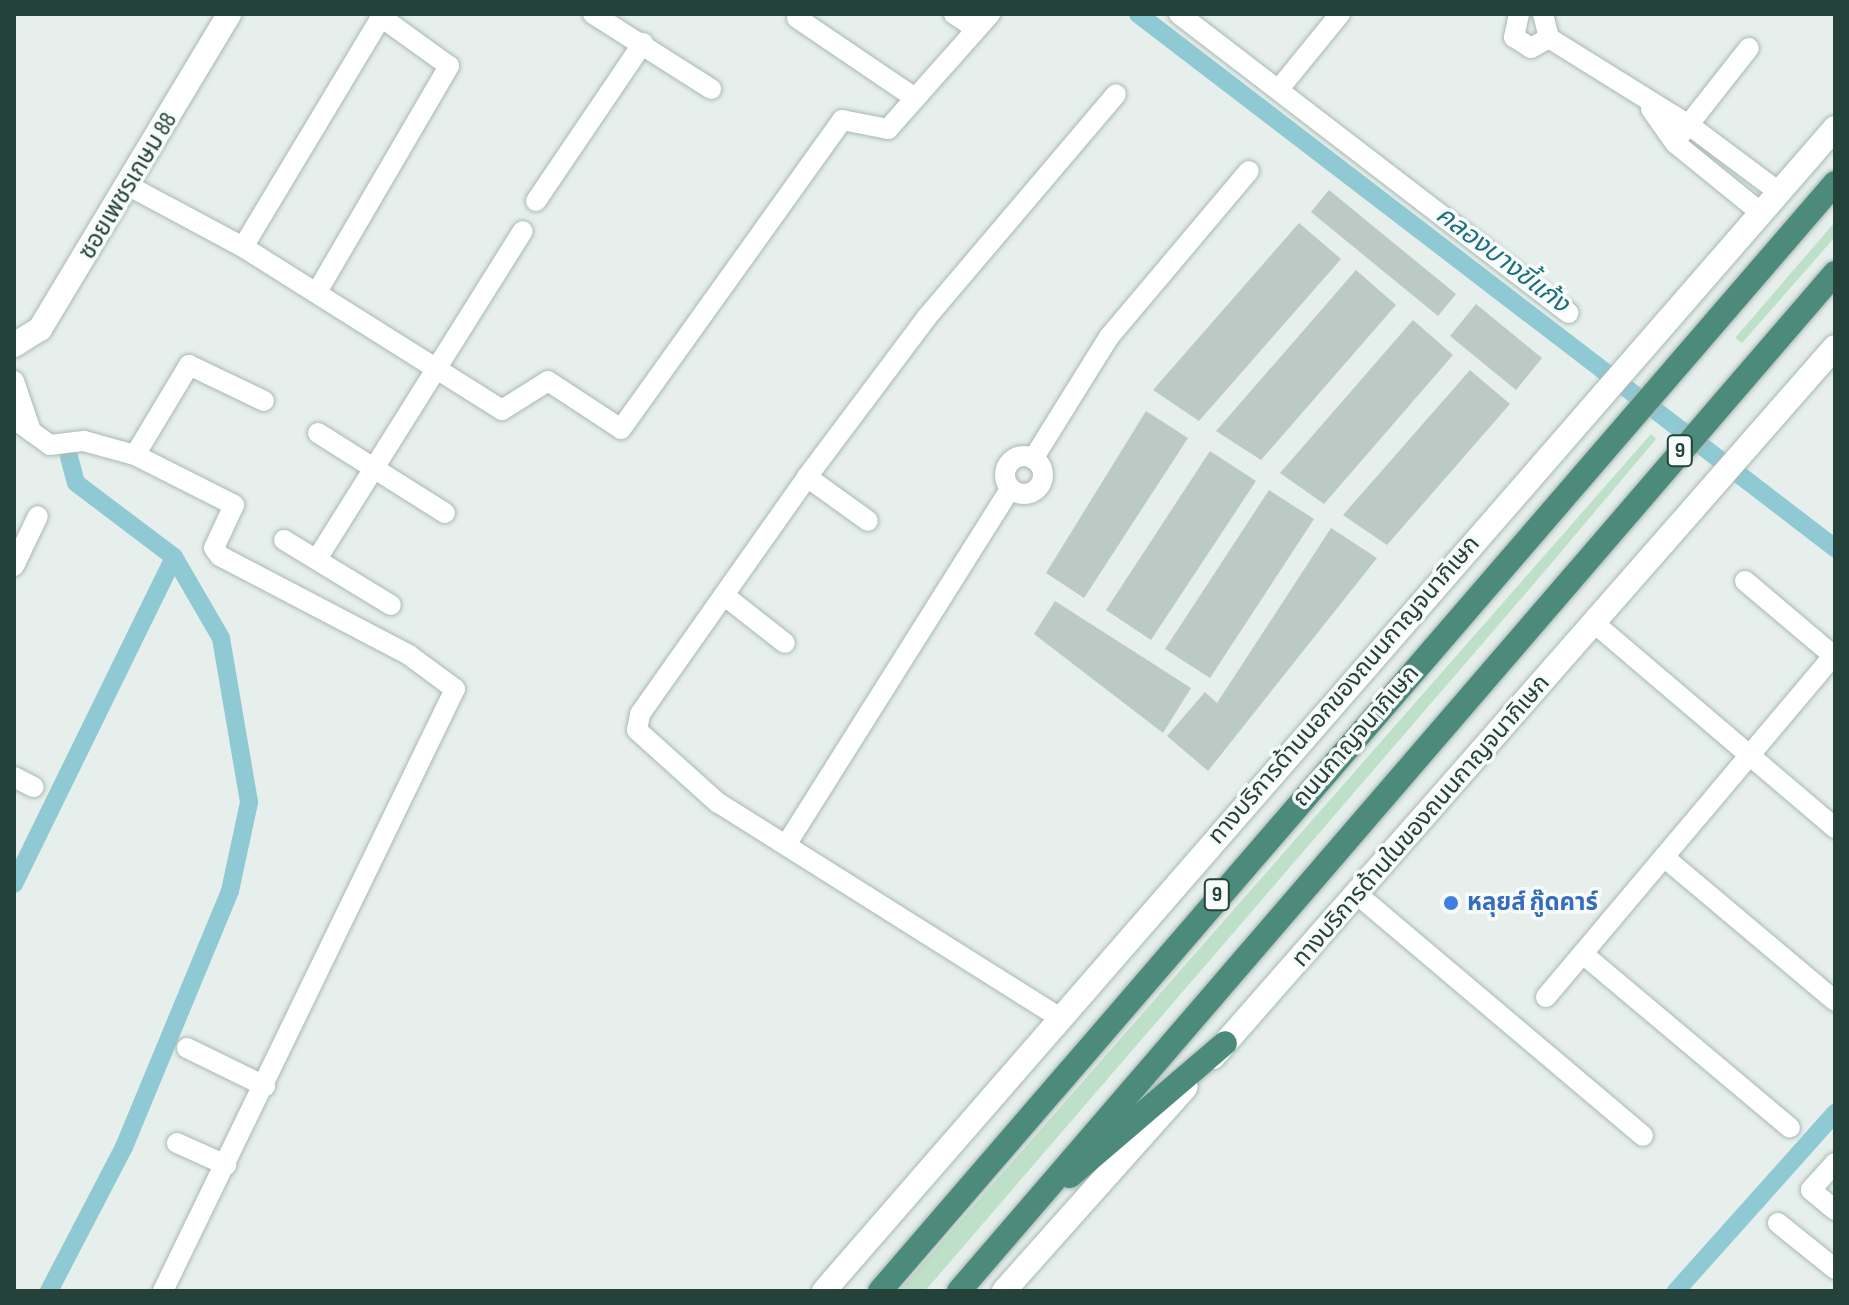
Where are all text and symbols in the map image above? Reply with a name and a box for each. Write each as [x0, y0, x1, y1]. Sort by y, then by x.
street label: ซอยเพชรเกษม 88 [73, 107, 183, 265]
water label: คลองบางขี้แก้ง [1429, 200, 1575, 320]
road number: 9 [1666, 433, 1694, 469]
street label: ทางบริการด้านนอกของถนนกาญจนาภิเษก [1202, 530, 1486, 850]
street label: ถนนกาญจนาภิเษก [1287, 659, 1425, 813]
street label: ทางบริการด้านในของถนนกาญจนาภิเษก [1286, 669, 1556, 973]
road number: 9 [1203, 877, 1231, 913]
place label: หลุยส์ กู๊ดคาร์ [1467, 889, 1598, 917]
marker: หลุยส์ กู๊ดคาร์ [1442, 894, 1460, 912]

